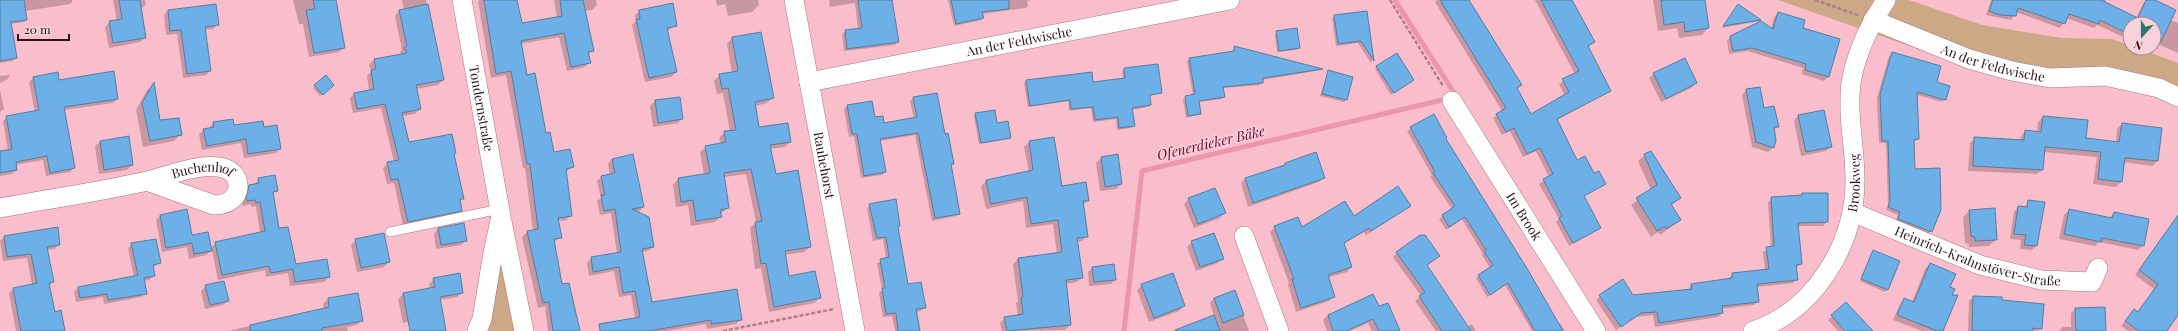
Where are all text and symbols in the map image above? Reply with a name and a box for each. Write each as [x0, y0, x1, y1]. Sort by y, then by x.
scale bar [18, 16, 69, 42]
north arrow [2122, 16, 2162, 56]
text: 20 m [24, 21, 51, 37]
street label: An der Feldwische [964, 22, 1074, 59]
text: N [2132, 37, 2145, 54]
street label: An der Feldwische [1938, 39, 2047, 85]
street label: Tondernstraße [466, 64, 498, 153]
water label: Ofenerdieker Bäke [1155, 121, 1267, 164]
street label: Rauhehorst [810, 130, 840, 200]
street label: Brookweg [1843, 153, 1863, 213]
street label: Buchenhof [169, 157, 240, 182]
street label: Im Brook [1503, 189, 1547, 244]
street label: Heinrich-Krahnstöver-Straße [1892, 222, 2062, 289]

